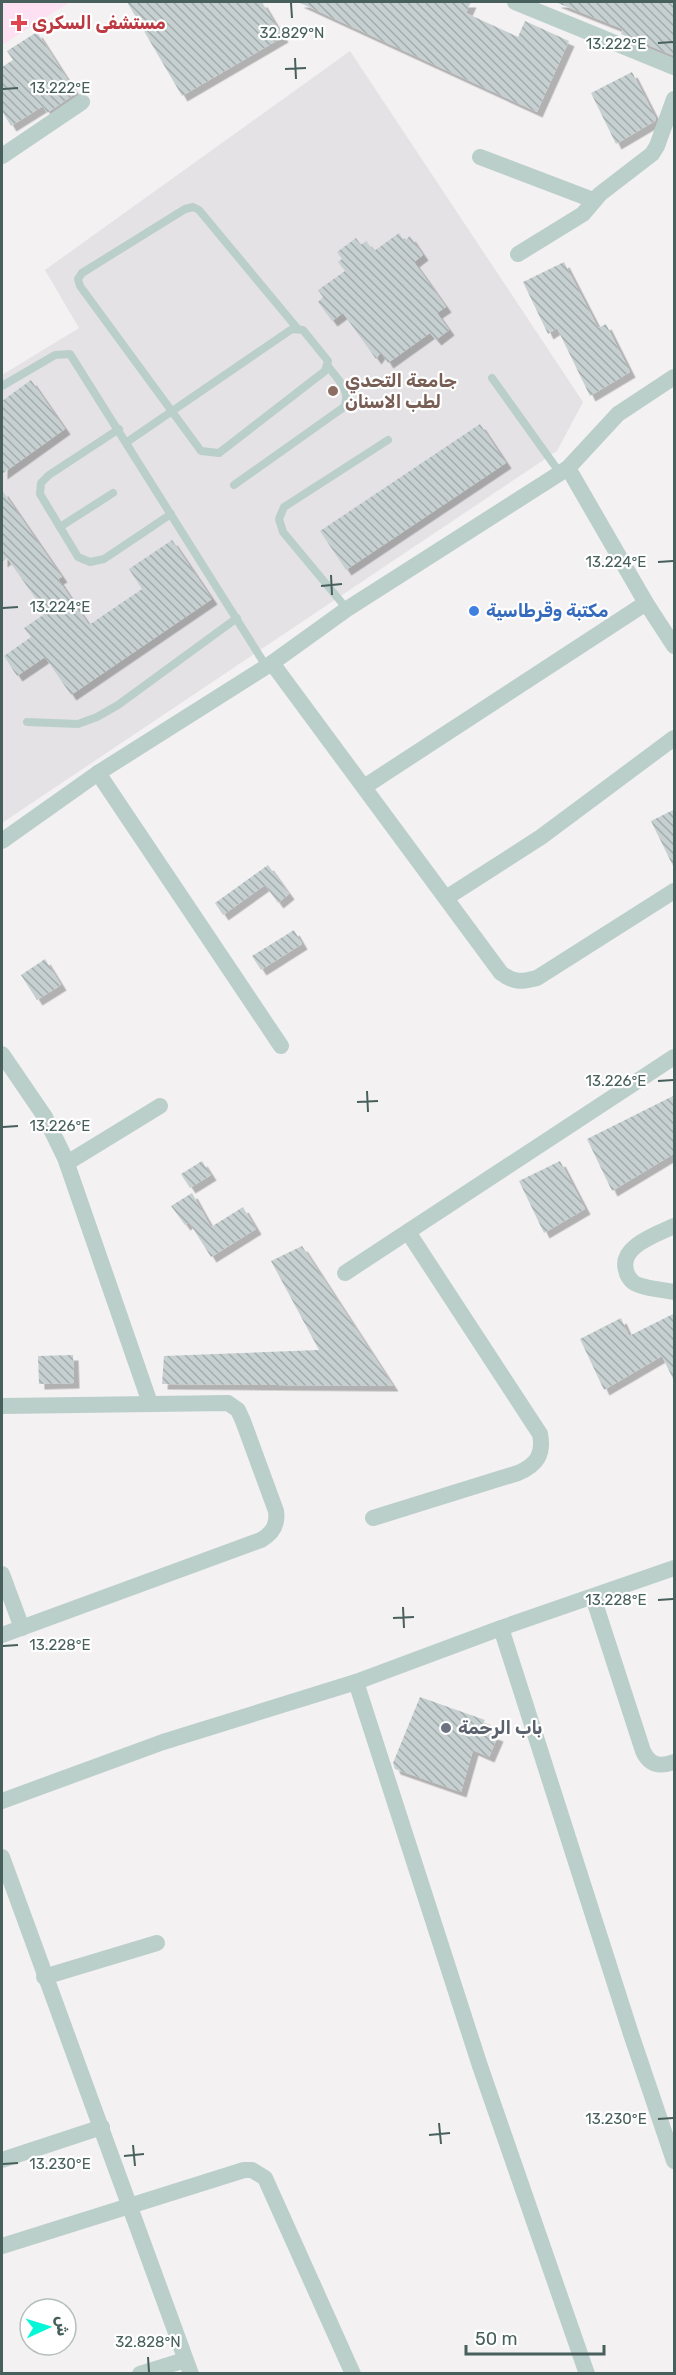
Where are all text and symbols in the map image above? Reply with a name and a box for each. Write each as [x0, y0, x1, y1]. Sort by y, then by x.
place label: مستشفى السكرى [32, 12, 166, 34]
marker: مستشفى السكرى [10, 14, 28, 32]
text: 32.829°N [260, 24, 324, 42]
text: 13.222°E [586, 35, 646, 53]
text: 13.222°E [30, 79, 90, 97]
place label: جامعة التحدي لطب الاسنان [345, 370, 457, 413]
marker: جامعة التحدي لطب الاسنان [326, 384, 340, 398]
text: 13.224°E [586, 553, 646, 571]
text: 13.224°E [30, 598, 90, 616]
place label: مكتبة وقرطاسية [486, 600, 608, 622]
marker: مكتبة وقرطاسية [467, 604, 481, 618]
text: 13.226°E [586, 1072, 646, 1090]
text: 13.226°E [30, 1117, 90, 1135]
text: 13.228°E [585, 1591, 647, 1609]
text: 13.228°E [29, 1636, 91, 1654]
place label: باب الرحمة [458, 1717, 542, 1739]
marker: باب الرحمة [439, 1721, 453, 1735]
text: 13.230°E [585, 2110, 647, 2128]
text: 13.230°E [29, 2155, 91, 2173]
north arrow [18, 2297, 78, 2357]
text: ش [52, 2315, 73, 2337]
scale bar [466, 2318, 604, 2356]
text: 50 m [475, 2328, 518, 2350]
text: 32.828°N [115, 2333, 181, 2351]

